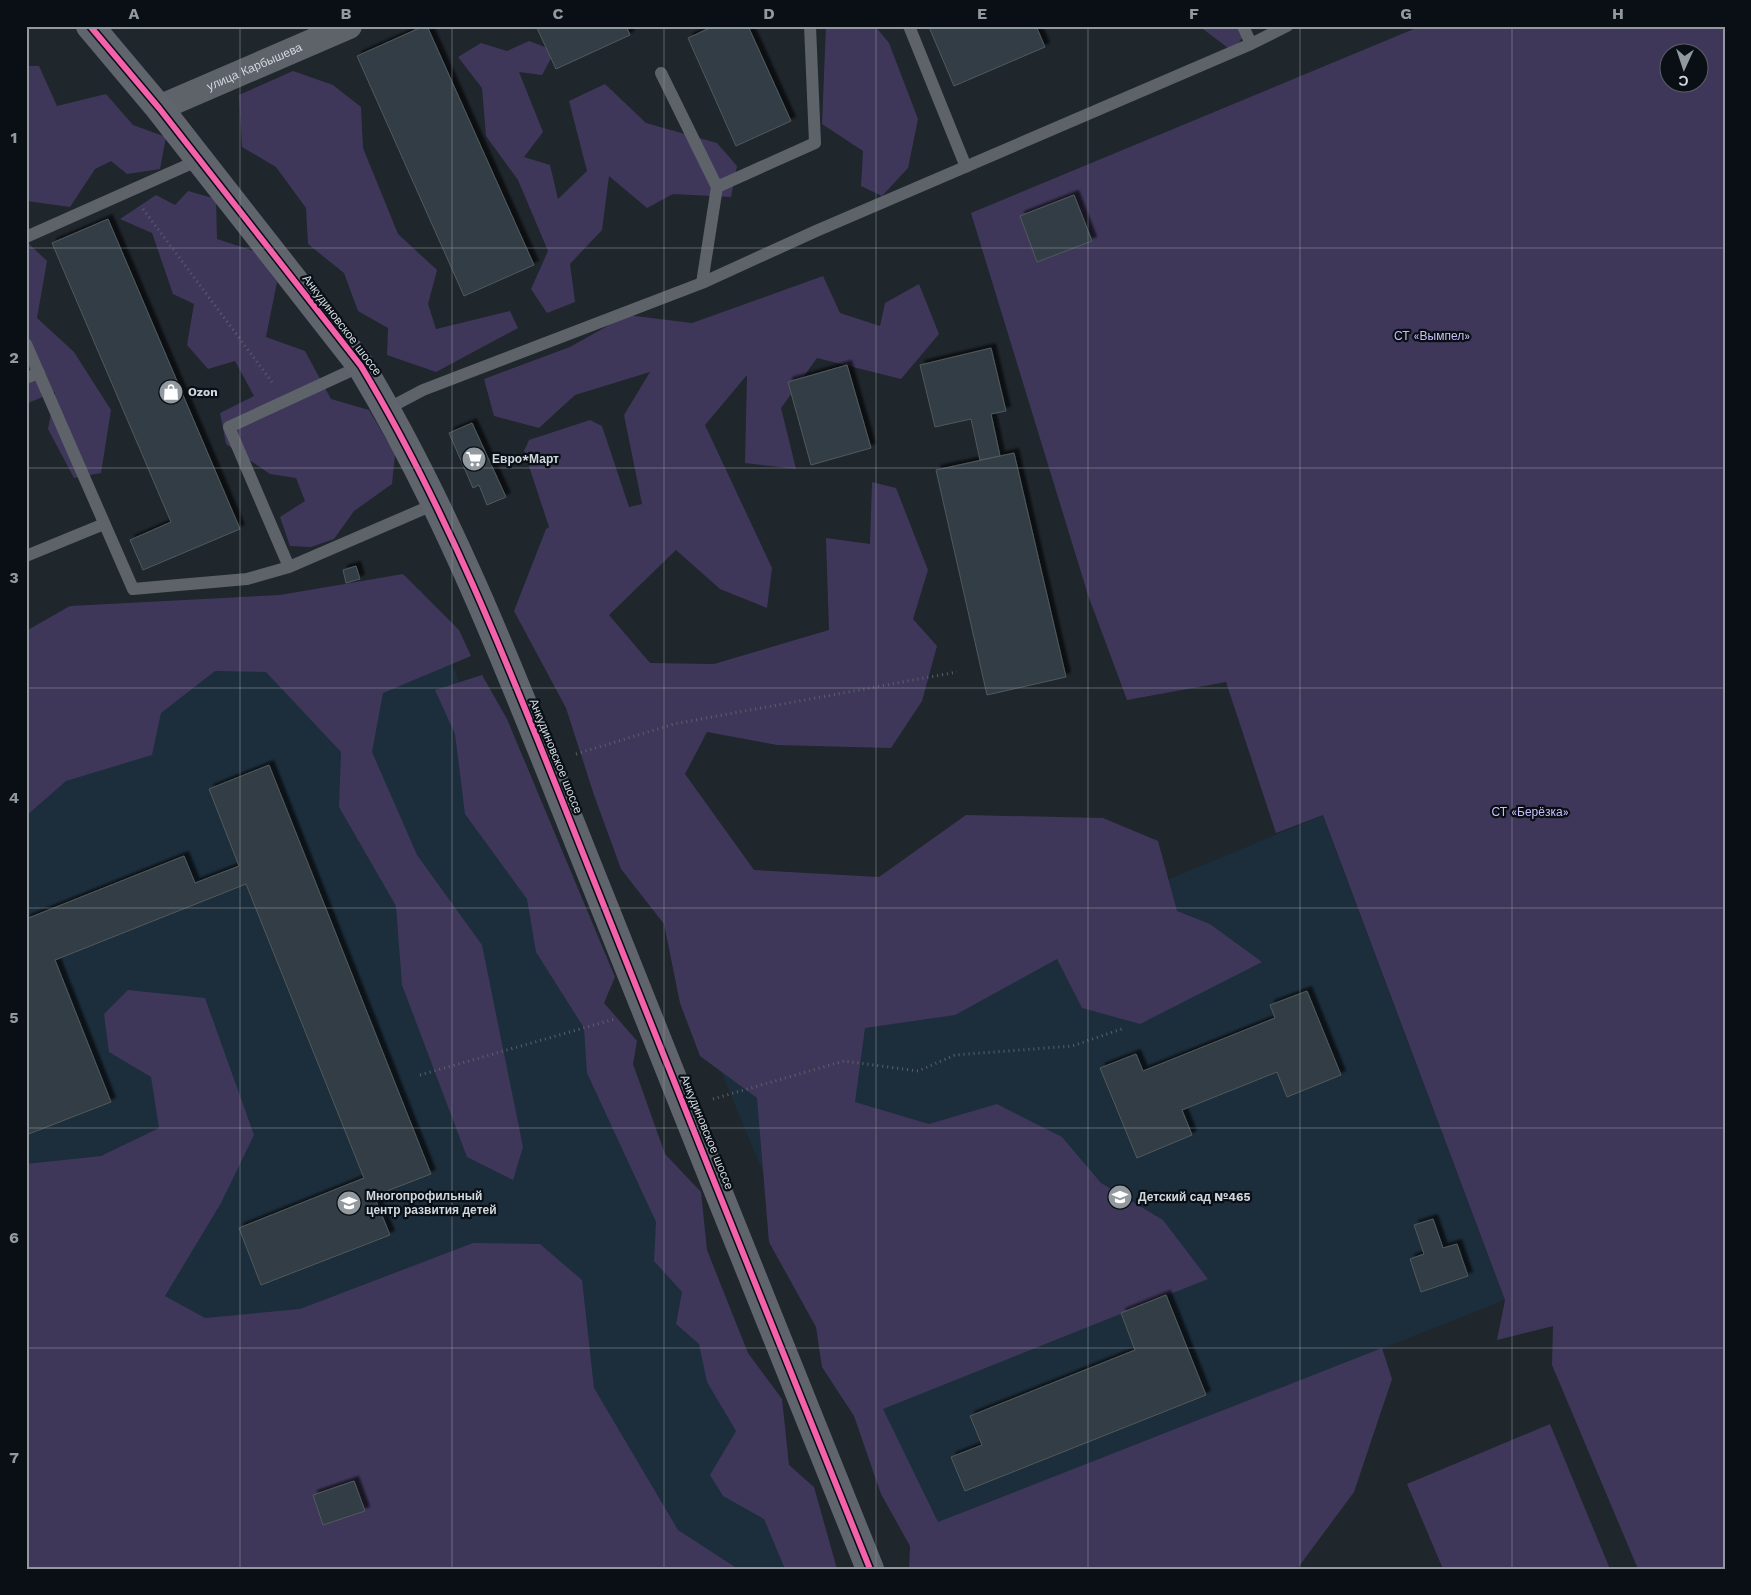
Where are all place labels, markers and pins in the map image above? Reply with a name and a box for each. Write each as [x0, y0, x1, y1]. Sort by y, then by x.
shop icon: Ozon [158, 379, 184, 405]
place label: Ozon [188, 385, 218, 399]
supermarket icon: Евро*Март [461, 446, 487, 472]
place label: Евро*Март [492, 452, 559, 466]
school or university icon: Детский сад №465 [1107, 1184, 1133, 1210]
place label: Многопрофильный центр развития детей [366, 1189, 497, 1217]
school or university icon: Многопрофильный центр развития детей [336, 1190, 362, 1216]
place label: Детский сад №465 [1138, 1190, 1250, 1204]

